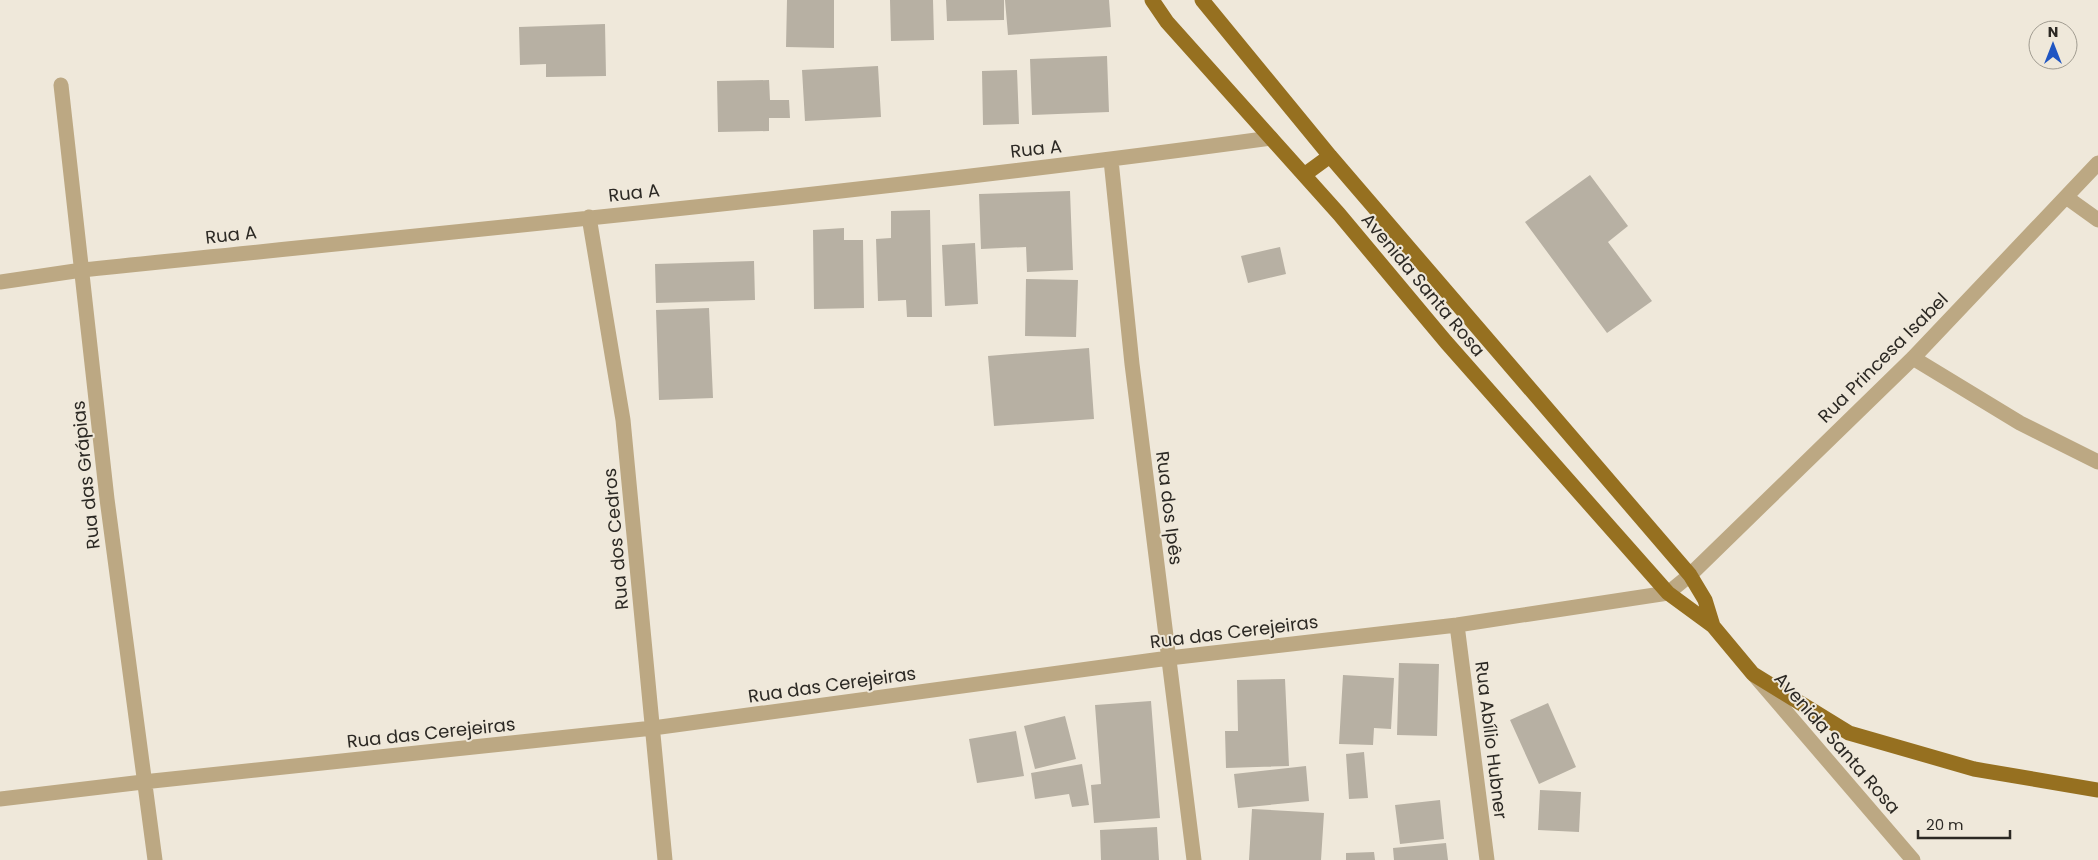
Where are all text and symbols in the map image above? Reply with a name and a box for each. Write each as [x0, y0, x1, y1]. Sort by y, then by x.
north arrow [2028, 20, 2078, 70]
text: N [2048, 22, 2058, 42]
street label: Rua A [1009, 133, 1063, 164]
street label: Rua A [607, 177, 661, 208]
street label: Avenida Santa Rosa [1356, 208, 1491, 362]
street label: Rua A [204, 219, 258, 250]
street label: Rua Princesa Isabel [1812, 287, 1953, 428]
street label: Rua das Grápias [65, 400, 106, 550]
street label: Rua dos Ipês [1150, 450, 1189, 566]
street label: Rua dos Cedros [597, 467, 634, 611]
street label: Rua das Cerejeiras [1148, 609, 1319, 654]
street label: Rua das Cerejeiras [746, 660, 917, 709]
street label: Rua Abílio Hubner [1469, 660, 1514, 821]
street label: Avenida Santa Rosa [1769, 666, 1906, 819]
street label: Rua das Cerejeiras [345, 711, 516, 754]
scale bar [1918, 808, 2010, 840]
text: 20 m [1926, 814, 1964, 835]

